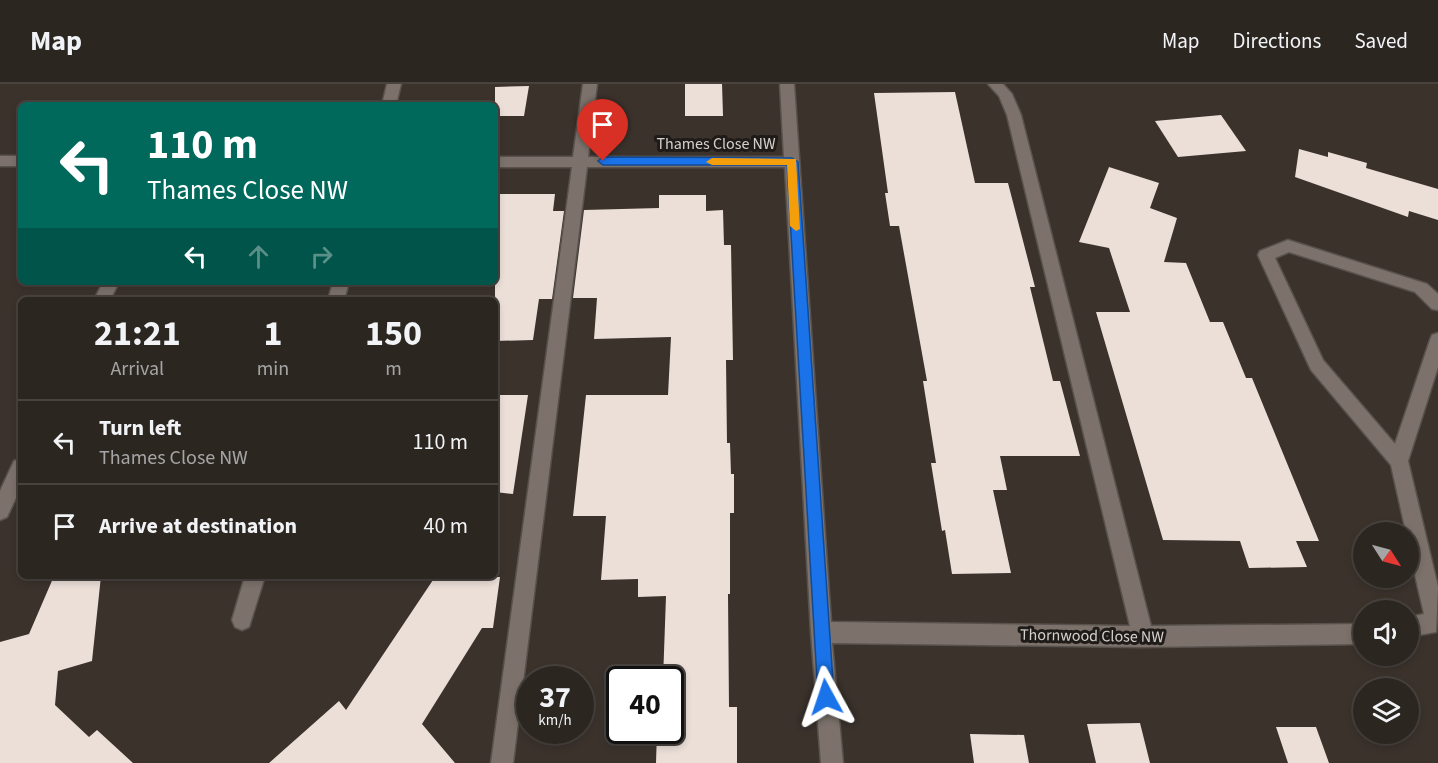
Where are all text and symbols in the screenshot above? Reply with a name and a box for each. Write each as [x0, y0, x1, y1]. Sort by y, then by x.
text: Map [30, 21, 82, 61]
text: Map [1162, 26, 1200, 56]
text: Directions [1233, 26, 1321, 56]
text: Saved [1354, 26, 1408, 56]
pin [577, 99, 628, 161]
icon: arrive [586, 108, 619, 141]
text: 110 m [147, 115, 258, 175]
icon: left [48, 126, 126, 204]
street label: Thames Close NW [656, 133, 776, 155]
text: Thames Close NW [147, 171, 348, 210]
icon: left [179, 240, 212, 273]
icon: ahead [242, 240, 275, 273]
icon: right [305, 240, 338, 273]
text: 21:21 [94, 308, 181, 359]
text: 1 [263, 308, 282, 359]
text: 150 [365, 308, 422, 359]
text: Arrival [110, 355, 164, 383]
text: min [257, 355, 289, 383]
text: m [385, 355, 402, 383]
text: Turn left [99, 412, 181, 444]
icon: left [48, 426, 81, 459]
text: 110 m [413, 426, 468, 458]
text: Thames Close NW [99, 444, 248, 472]
icon: arrive [48, 510, 81, 543]
text: Arrive at destination [99, 510, 297, 542]
text: 40 m [423, 510, 468, 542]
north arrow [1353, 522, 1419, 588]
map controls [1353, 522, 1419, 744]
button: sound [1353, 600, 1419, 666]
street label: Thornwood Close NW [1020, 624, 1164, 648]
position arrow [794, 665, 858, 729]
speed limit sign: 40 [606, 666, 684, 744]
text: 37 [539, 676, 571, 719]
button: layers [1353, 678, 1419, 744]
text: km/h [538, 710, 572, 731]

